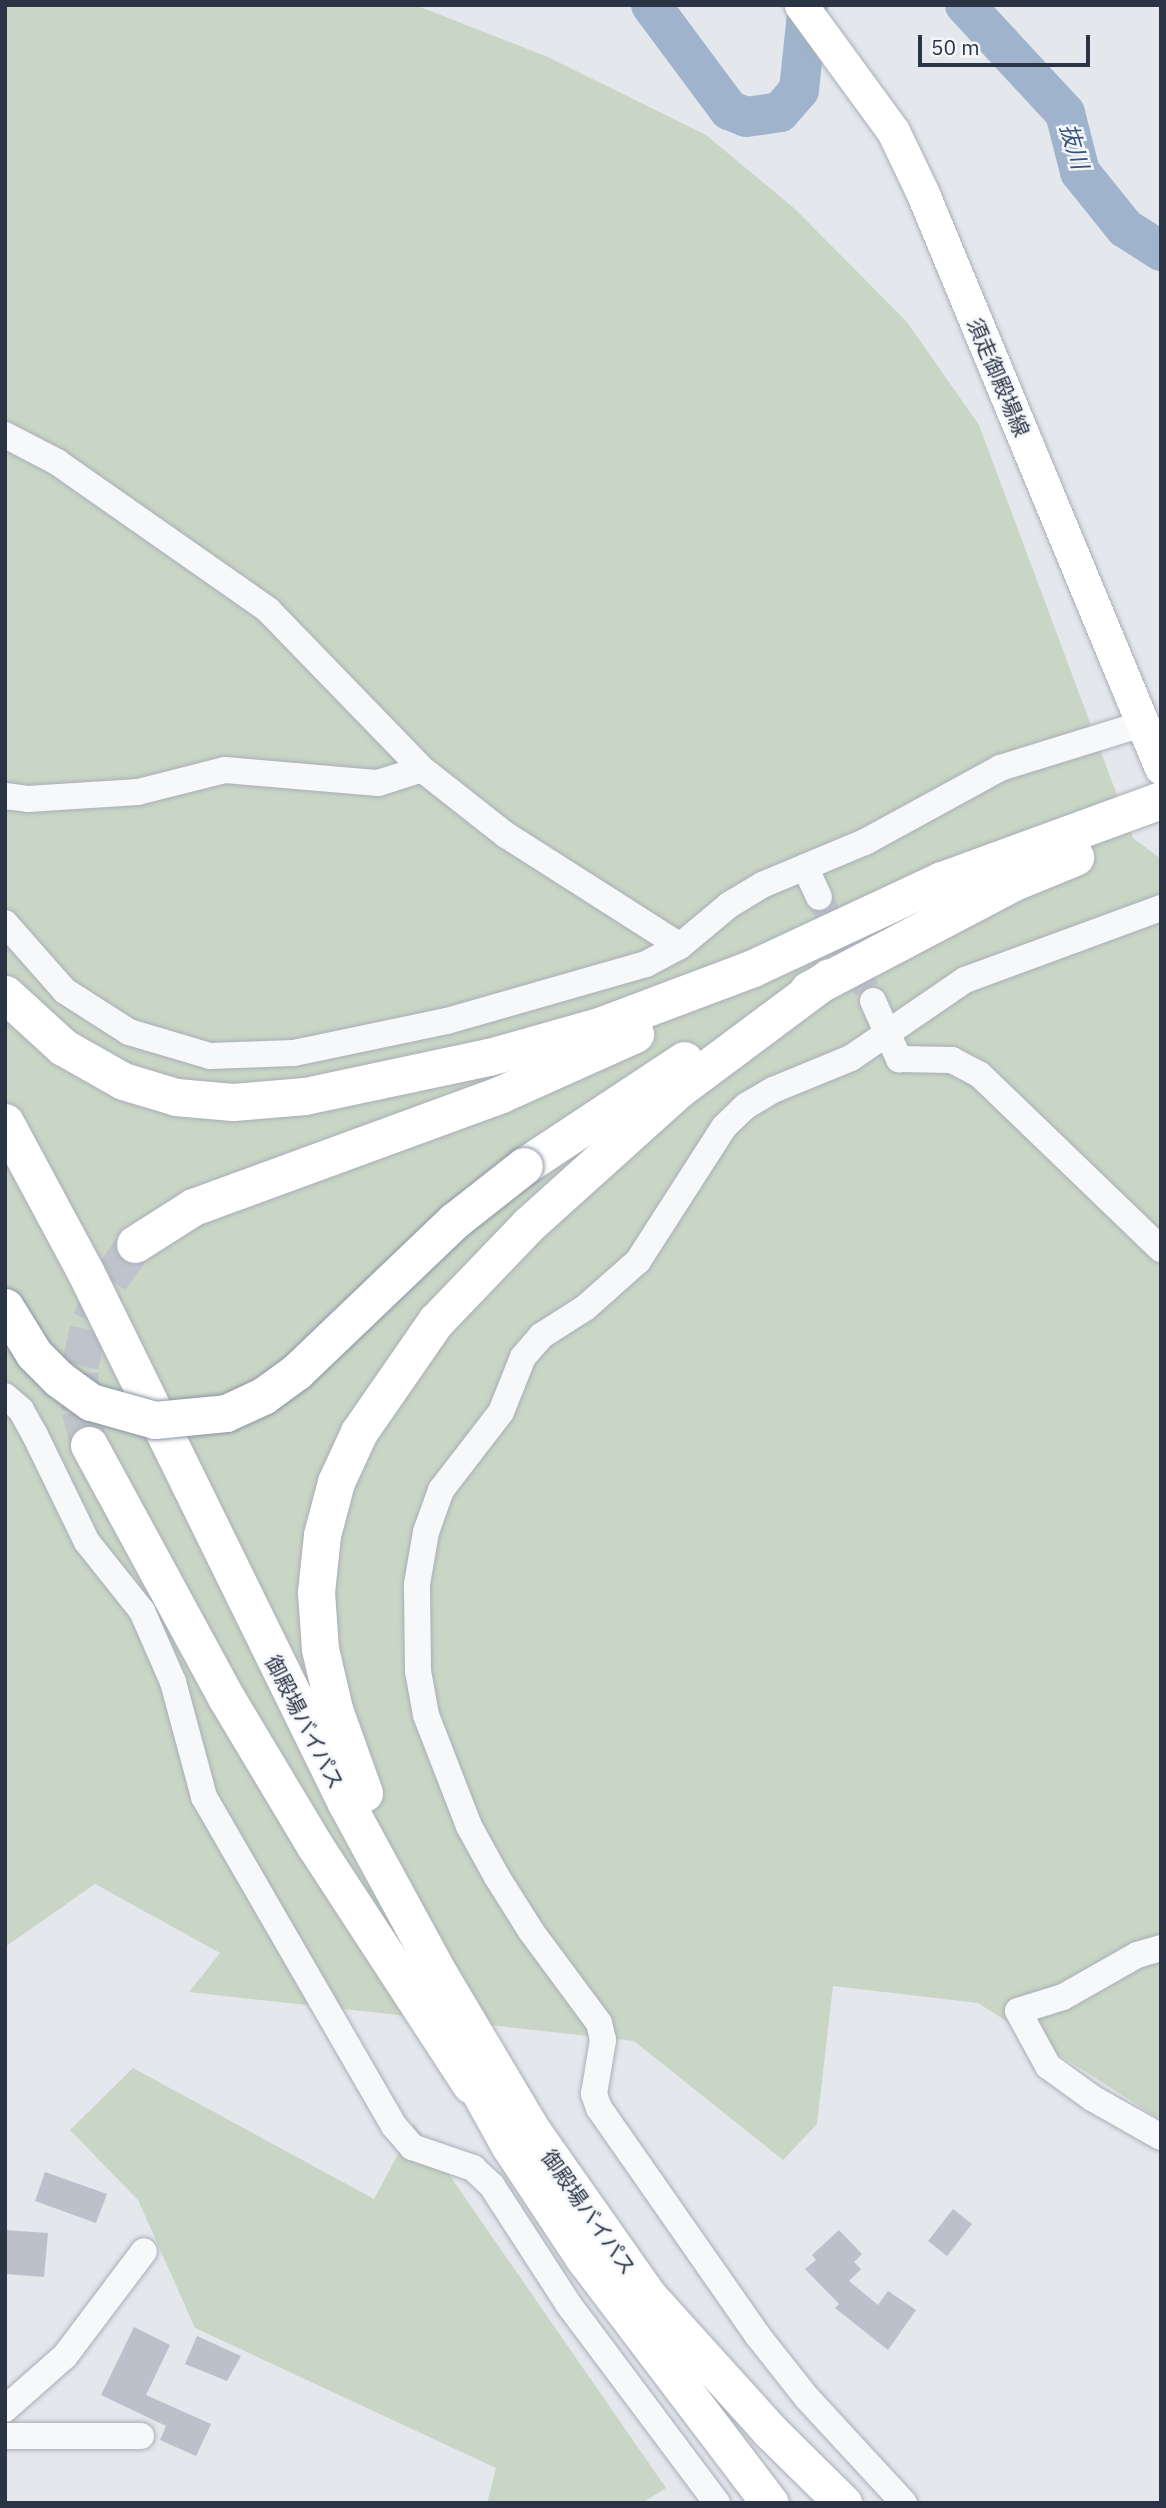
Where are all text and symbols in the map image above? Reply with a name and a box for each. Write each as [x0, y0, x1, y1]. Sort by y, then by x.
scale bar [921, 21, 1092, 65]
text: 50 m [931, 33, 980, 61]
water label: 抜川 [1055, 120, 1095, 172]
street label: 須走御殿場線 [963, 314, 1035, 440]
street label: 御殿場バイパス [260, 1651, 350, 1793]
street label: 御殿場バイパス [537, 2145, 641, 2279]

